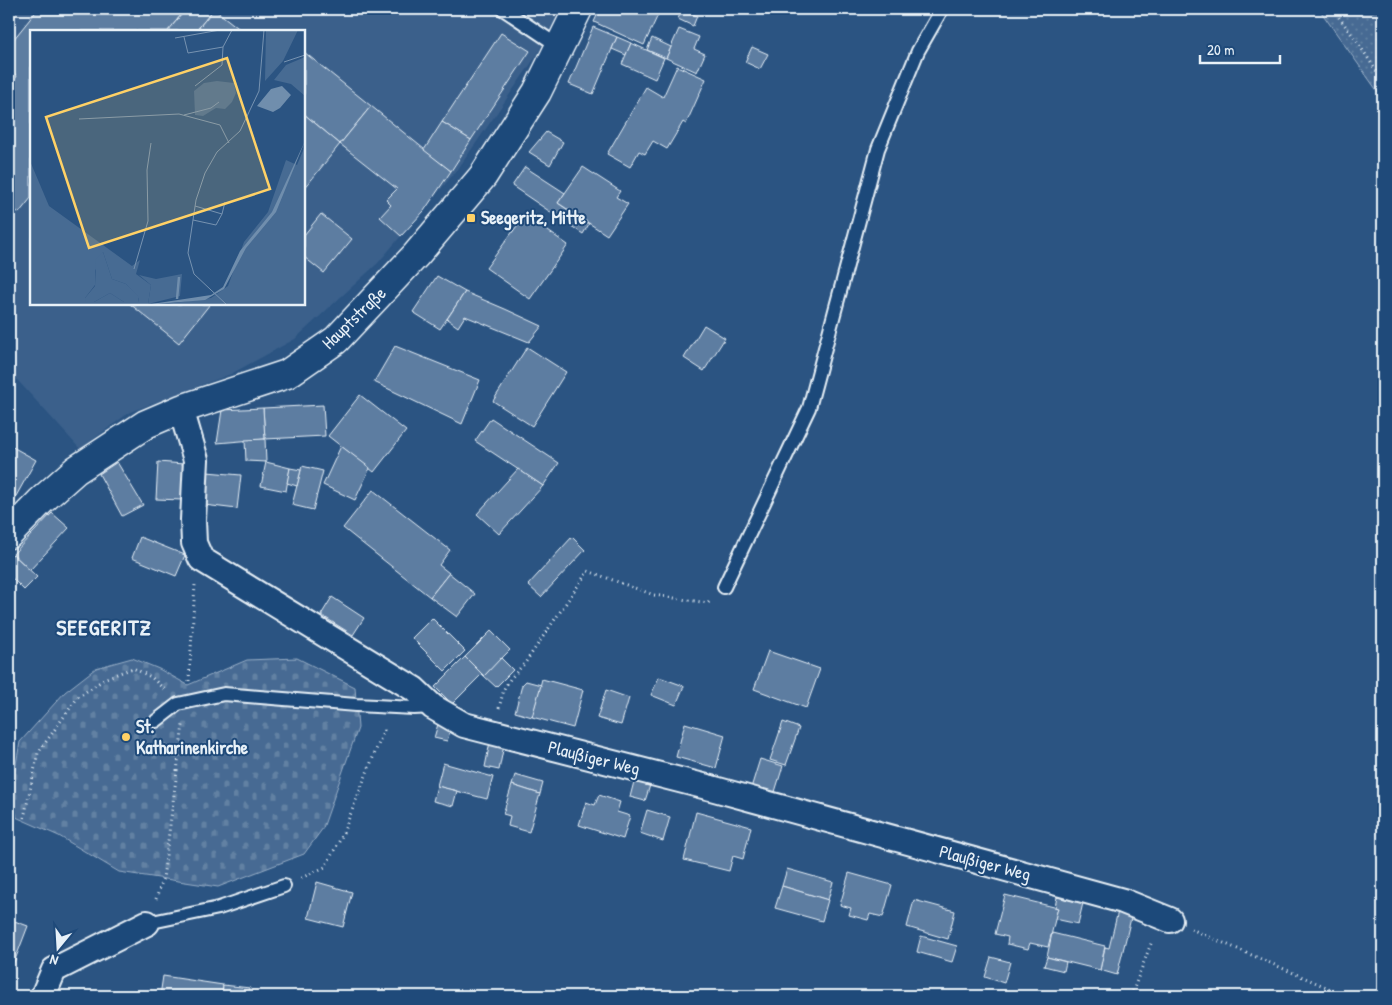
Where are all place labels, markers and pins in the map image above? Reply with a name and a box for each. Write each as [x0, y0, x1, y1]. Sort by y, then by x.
place label: Seegeritz, Mitte [481, 205, 587, 231]
marker: Seegeritz, Mitte [465, 212, 477, 224]
place label: St. Katharinenkirche [136, 714, 249, 760]
marker: St. Katharinenkirche [120, 731, 132, 743]

